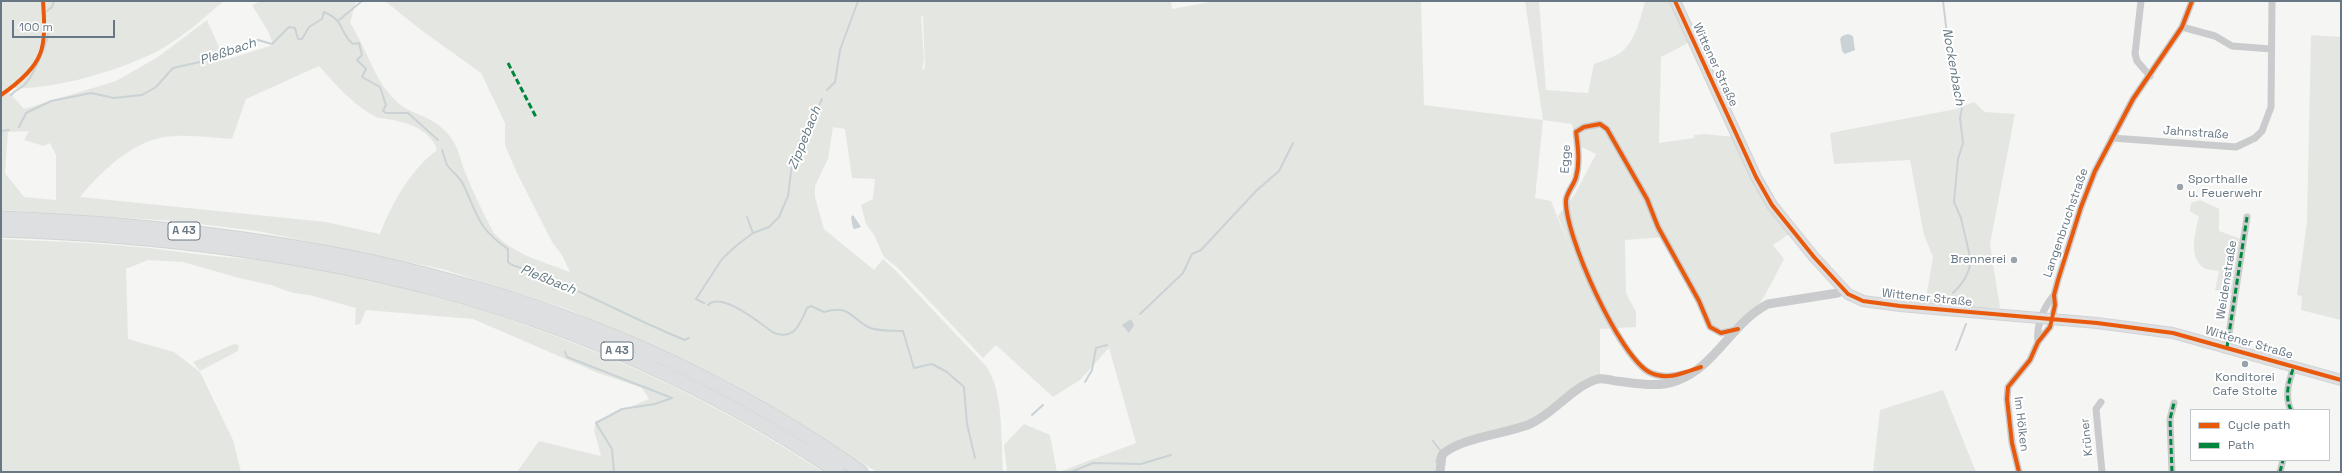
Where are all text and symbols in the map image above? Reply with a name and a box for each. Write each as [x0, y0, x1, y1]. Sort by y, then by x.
scale bar [14, 12, 117, 38]
text: 100 m [19, 19, 53, 35]
street label: Wittener Straße [1689, 21, 1741, 109]
water label: Nockenbach [1939, 27, 1967, 107]
water label: Pleßbach [198, 35, 258, 69]
water label: Zippebach [785, 104, 825, 172]
street label: Jahnstraße [2163, 124, 2229, 142]
street label: Egge [1558, 144, 1574, 174]
street label: Langenbruchstraße [2041, 166, 2091, 280]
place label: Sporthalle u. Feuerwehr [2188, 173, 2262, 201]
marker: Sporthalle u. Feuerwehr [2175, 182, 2185, 192]
road number: A 43 [168, 222, 200, 240]
street label: Weidenstraße [2214, 239, 2240, 321]
place label: Brennerei [1950, 253, 2006, 267]
marker: Brennerei [2009, 255, 2019, 265]
water label: Pleßbach [518, 262, 578, 298]
street label: Wittener Straße [1881, 286, 1973, 310]
street label: Wittener Straße [2203, 324, 2295, 362]
road number: A 43 [601, 342, 633, 360]
marker: Konditorei Cafe Stolte [2240, 359, 2250, 369]
place label: Konditorei Cafe Stolte [2213, 371, 2277, 399]
street label: Im Hölken [2010, 396, 2032, 452]
legend [2190, 409, 2330, 461]
street label: Krüner [2078, 417, 2096, 457]
text: Cycle path [2228, 417, 2290, 433]
text: Path [2228, 437, 2254, 453]

